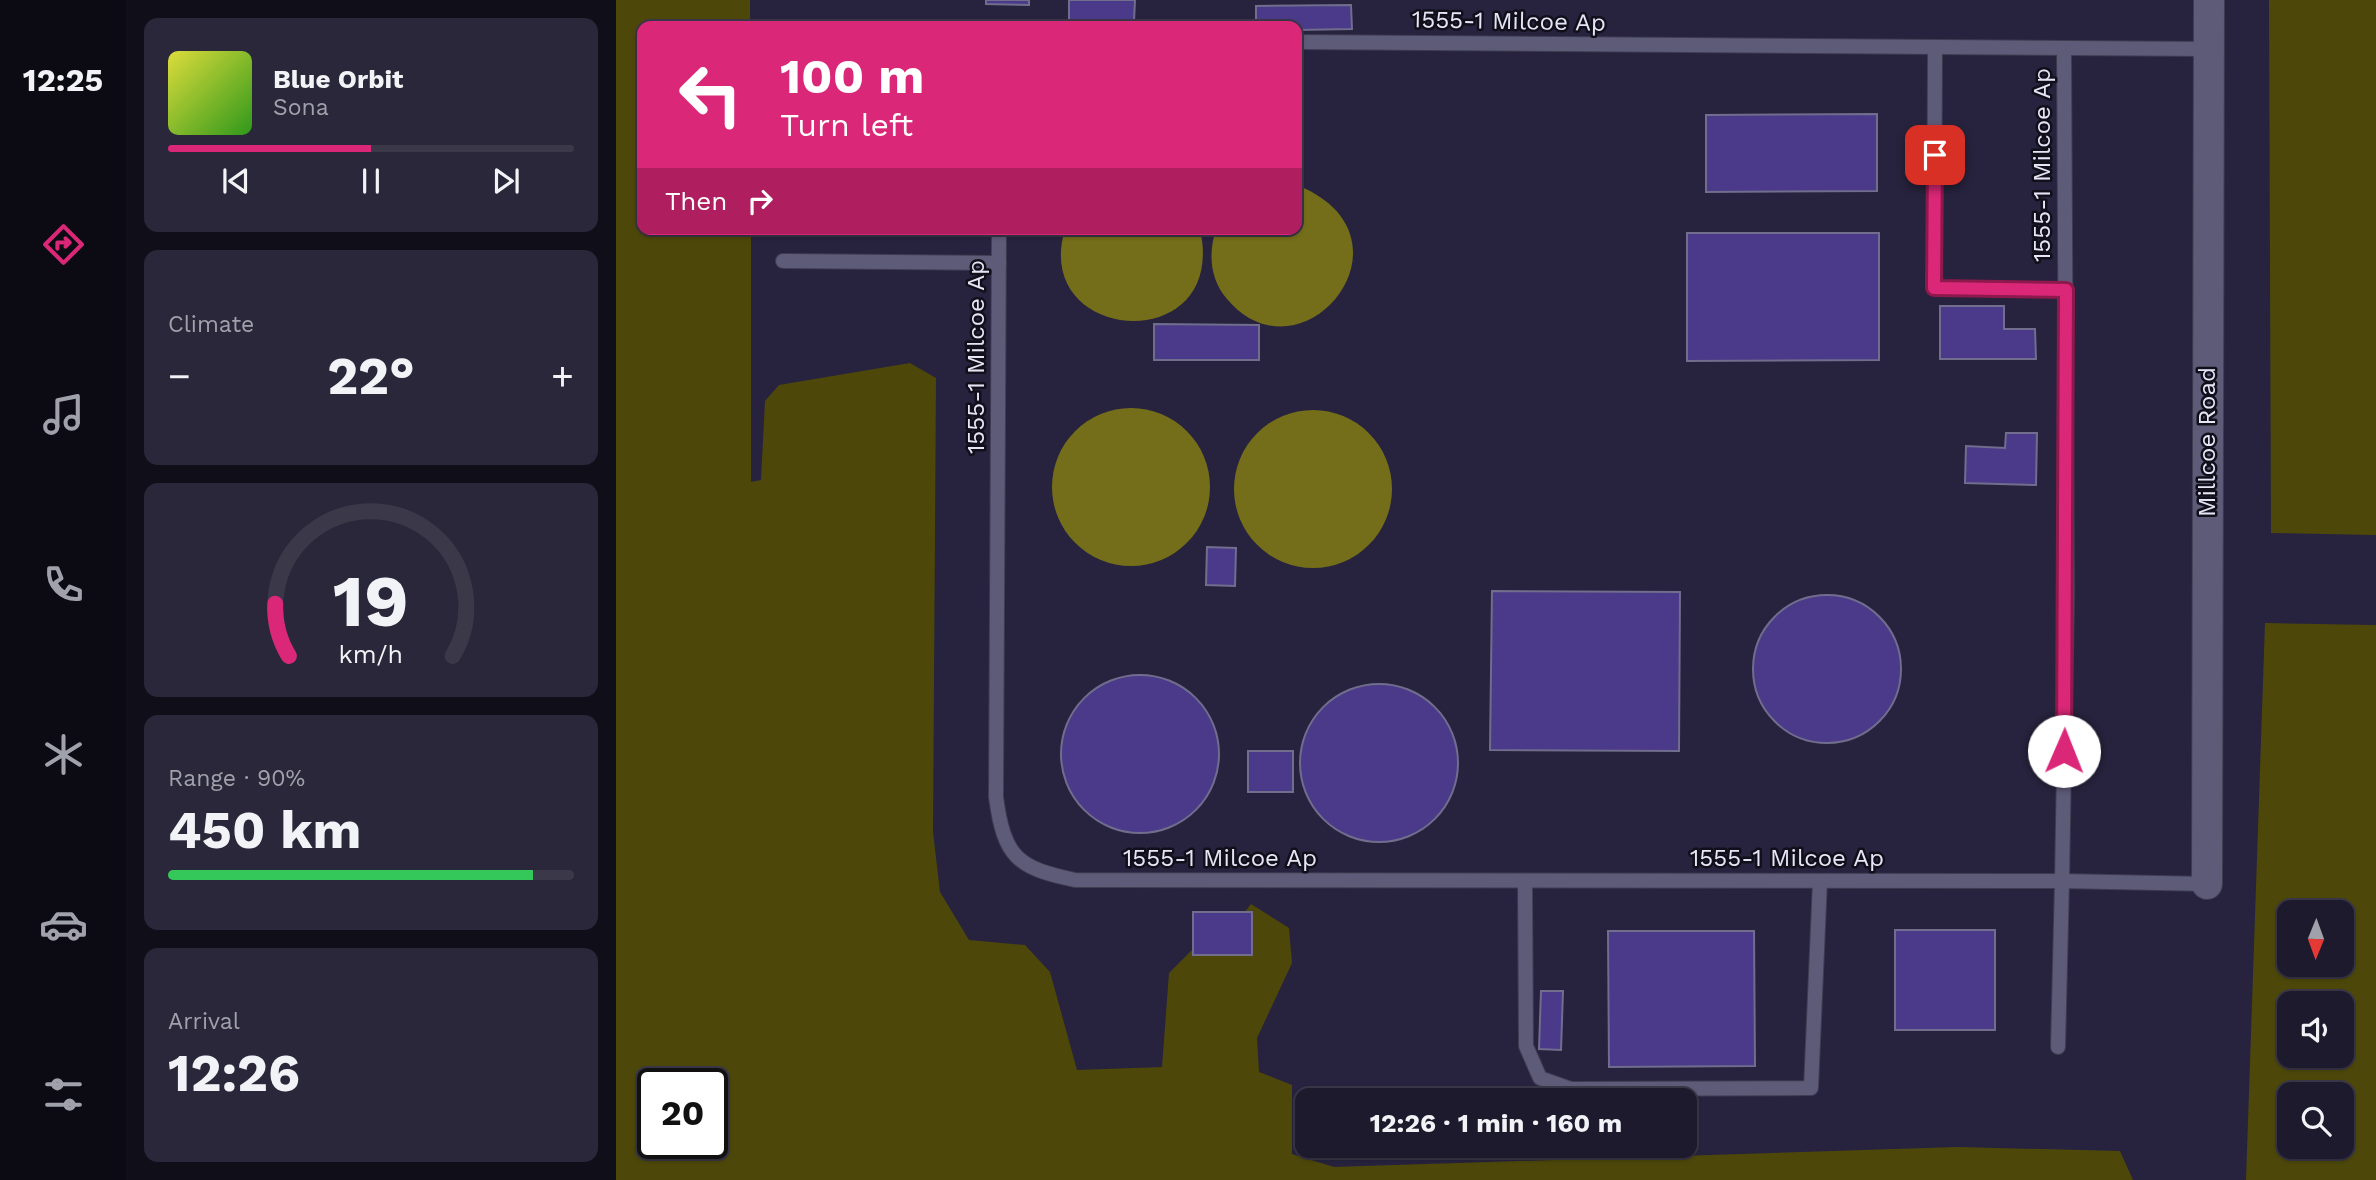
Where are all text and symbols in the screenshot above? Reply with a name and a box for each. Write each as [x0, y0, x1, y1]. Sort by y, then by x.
street label: 1555-1 Milcoe Ap [1412, 5, 1606, 37]
text: 100 m [780, 47, 924, 105]
icon: left [665, 49, 756, 140]
text: 12:25 [23, 61, 103, 99]
text: Blue Orbit [273, 64, 403, 94]
street label: 1555-1 Milcoe Ap [2028, 68, 2056, 262]
text: Sona [273, 94, 329, 121]
text: Turn left [780, 106, 913, 144]
pin [1905, 125, 1965, 185]
icon: arrive [1916, 136, 1954, 174]
icon: previous [217, 162, 255, 200]
icon: pause [352, 162, 390, 200]
icon: next [487, 162, 525, 200]
icon: right [741, 182, 779, 220]
text: Then [665, 186, 727, 216]
icon: directions [39, 220, 88, 269]
street label: 1555-1 Milcoe Ap [962, 260, 990, 454]
text: Climate [168, 311, 254, 338]
text: 22° [327, 346, 415, 407]
text: − [168, 354, 191, 398]
text: + [551, 354, 574, 398]
street label: Millcoe Road [2193, 367, 2221, 517]
icon: music [39, 390, 88, 439]
text: 19 [333, 558, 409, 644]
icon: phone [39, 560, 88, 609]
text: km/h [339, 640, 403, 669]
position arrow [2027, 714, 2101, 788]
icon: climate [39, 730, 88, 779]
text: Range · 90% [168, 765, 305, 792]
text: 450 km [168, 800, 362, 861]
street label: 1555-1 Milcoe Ap [1123, 844, 1317, 872]
street label: 1555-1 Milcoe Ap [1690, 844, 1884, 872]
icon: car [39, 900, 88, 949]
north arrow [2277, 900, 2354, 976]
map controls [2277, 900, 2354, 1159]
button: sound [2277, 991, 2354, 1068]
text: Arrival [168, 1008, 240, 1035]
text: 12:26 [168, 1043, 300, 1104]
speed limit sign: 20 [637, 1068, 728, 1159]
icon: filters [39, 1070, 88, 1119]
button: search [2277, 1082, 2354, 1159]
text: 12:26 · 1 min · 160 m [1370, 1108, 1622, 1138]

